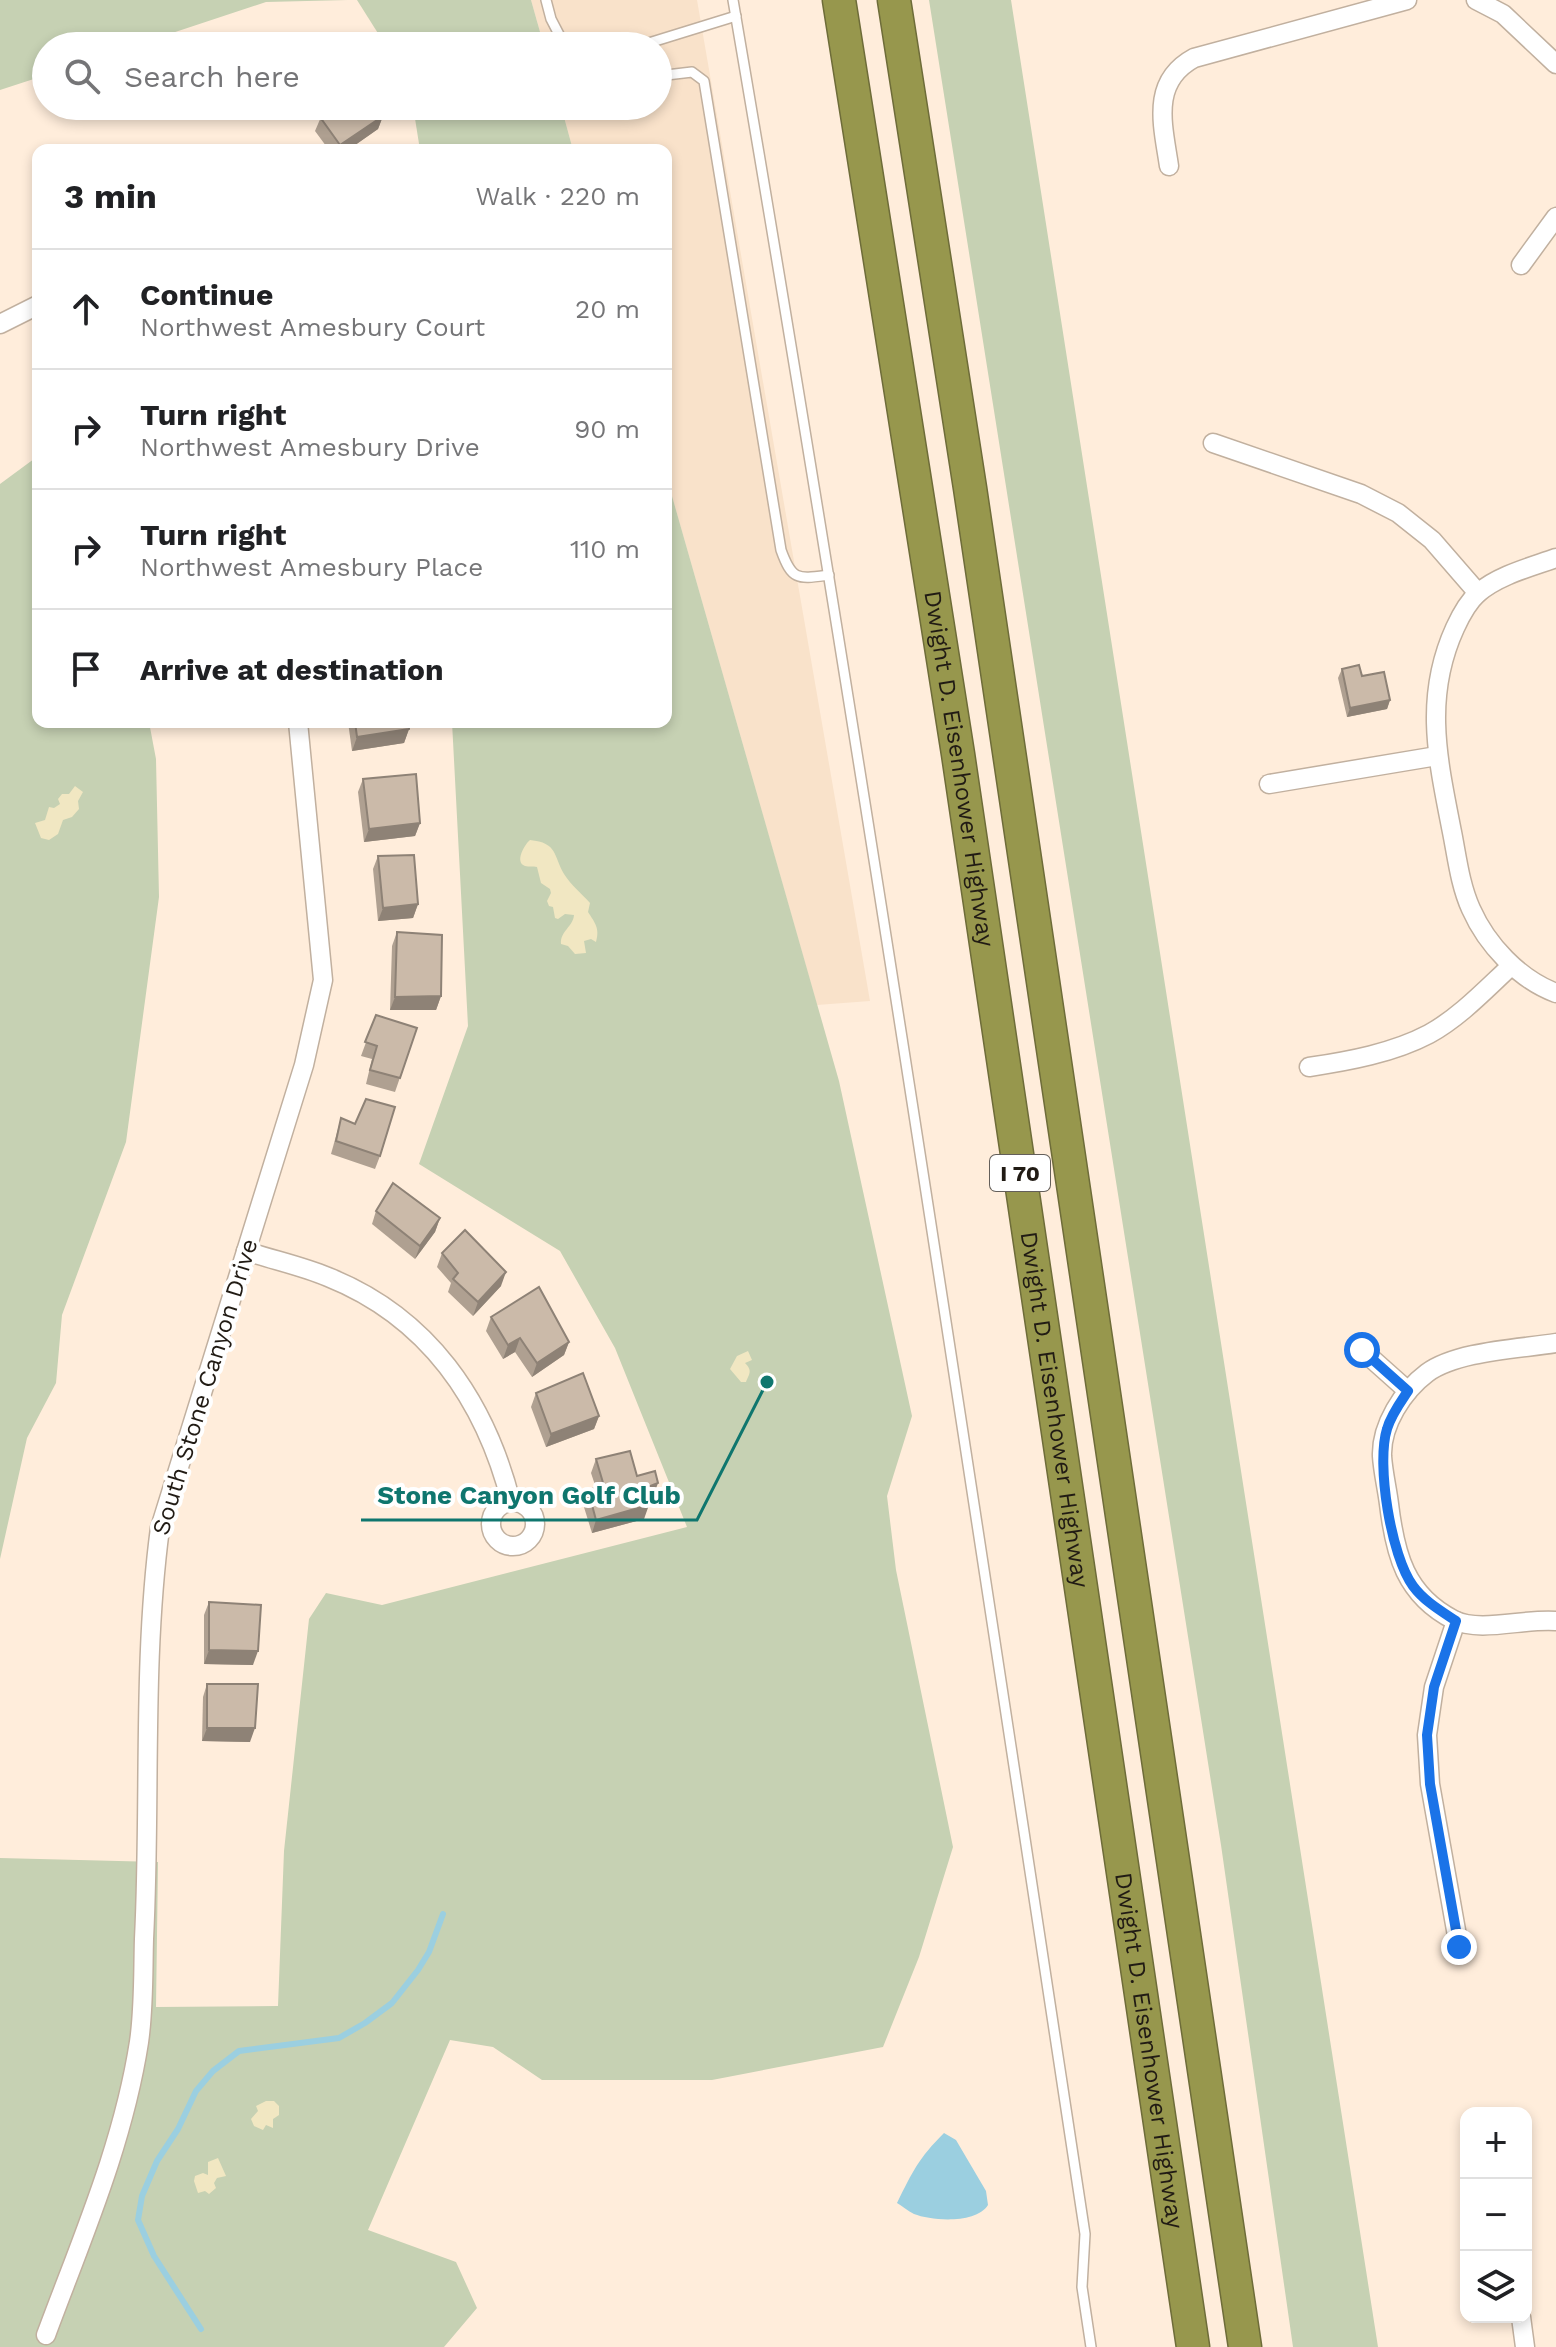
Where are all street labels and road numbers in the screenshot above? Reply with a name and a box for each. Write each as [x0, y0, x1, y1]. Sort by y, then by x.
street label: Dwight D. Eisenhower Highway [918, 589, 1000, 949]
road number: I 70 [990, 1155, 1050, 1191]
street label: Dwight D. Eisenhower Highway [1015, 1229, 1095, 1590]
street label: South Stone Canyon Drive [147, 1235, 263, 1539]
street label: Dwight D. Eisenhower Highway [1109, 1871, 1189, 2231]

